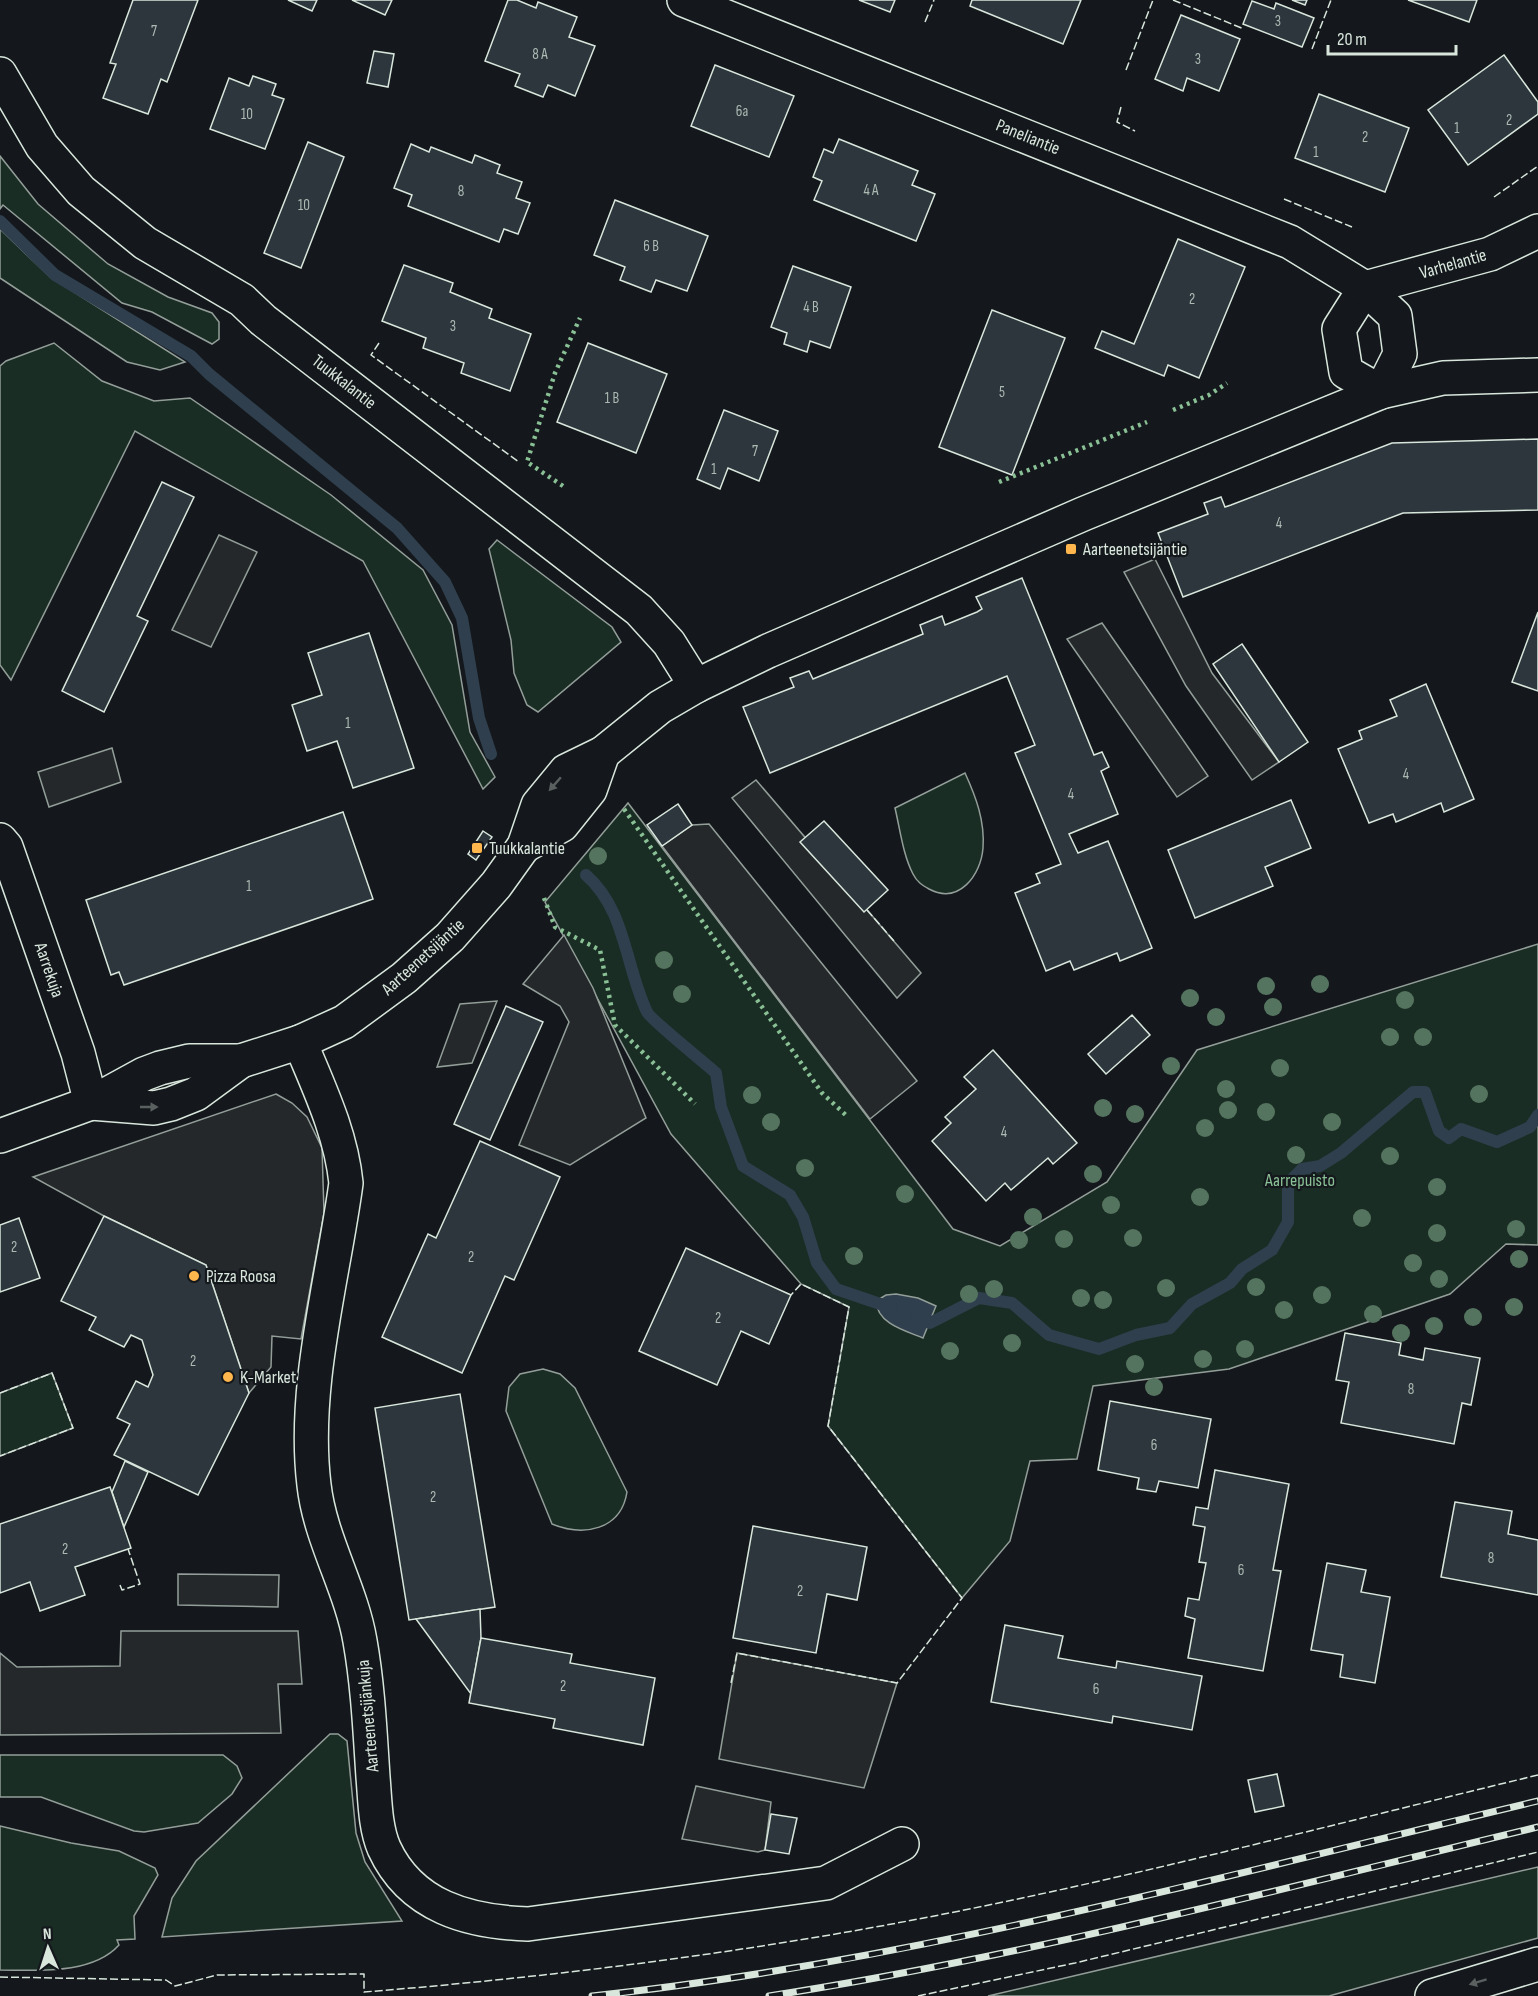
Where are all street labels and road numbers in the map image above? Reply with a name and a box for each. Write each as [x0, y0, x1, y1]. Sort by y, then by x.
street label: Paneliantie [993, 115, 1063, 159]
street label: Varhelantie [1417, 244, 1489, 284]
street label: Tuukkalantie [308, 350, 380, 414]
street label: Aarteenetsijäntie [377, 914, 469, 1000]
street label: Aarrekuja [30, 939, 68, 1000]
street label: Aarteenetsijänkuja [353, 1659, 383, 1774]

